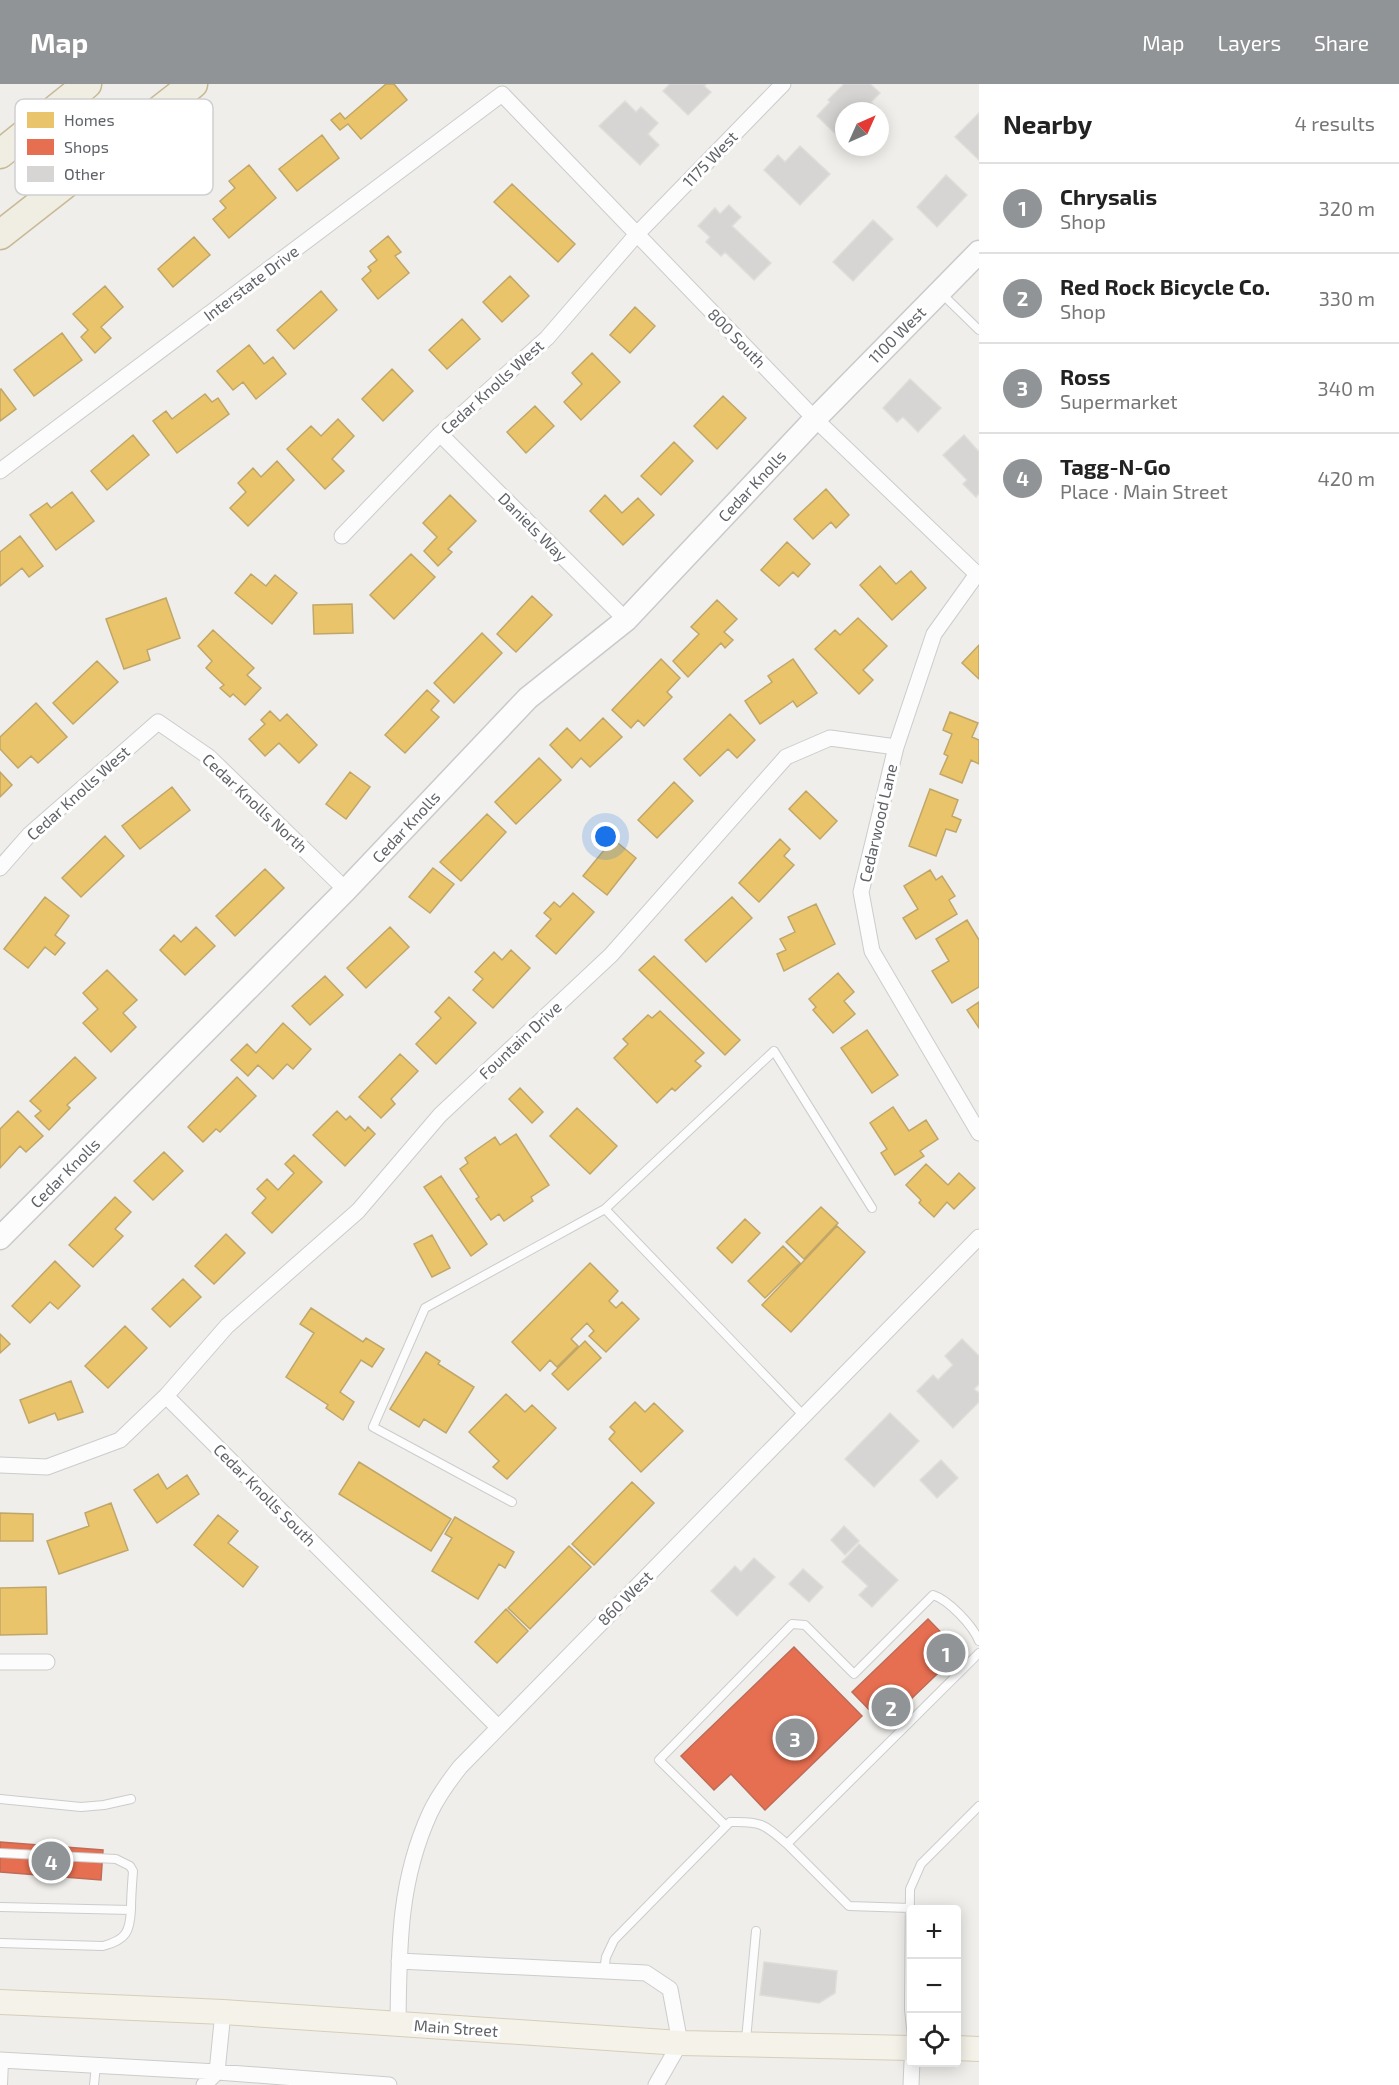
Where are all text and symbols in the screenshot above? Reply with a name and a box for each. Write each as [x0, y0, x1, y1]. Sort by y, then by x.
text: Map [30, 25, 88, 59]
text: Map [1142, 30, 1184, 55]
text: Layers [1217, 30, 1281, 55]
text: Share [1314, 30, 1369, 55]
legend [15, 99, 213, 195]
north arrow [835, 102, 889, 156]
text: Nearby [1003, 108, 1092, 139]
text: Homes [64, 110, 115, 129]
text: 4 results [1295, 111, 1375, 135]
street label: 1175 West [678, 127, 741, 191]
text: Shops [64, 137, 109, 156]
text: Other [64, 164, 106, 183]
text: Chrysalis [1060, 183, 1157, 209]
text: 1 [1018, 196, 1027, 220]
text: 320 m [1319, 196, 1375, 220]
text: Shop [1060, 209, 1106, 233]
street label: Interstate Drive [200, 241, 302, 324]
text: Red Rock Bicycle Co. [1060, 273, 1270, 299]
text: 2 [1017, 286, 1028, 310]
text: 330 m [1319, 286, 1375, 310]
text: Shop [1060, 299, 1106, 323]
street label: 1100 West [864, 302, 929, 367]
street label: 800 South [704, 304, 770, 371]
street label: Cedar Knolls West [436, 335, 547, 438]
text: Ross [1060, 363, 1110, 389]
text: 3 [1017, 376, 1028, 400]
text: 340 m [1318, 376, 1375, 400]
text: Supermarket [1060, 389, 1178, 413]
street label: Cedar Knolls [714, 446, 790, 525]
text: Tagg-N-Go [1060, 453, 1171, 479]
text: 4 [1016, 466, 1029, 490]
text: 420 m [1317, 466, 1375, 490]
text: Place · Main Street [1060, 479, 1228, 503]
street label: Daniels Way [495, 488, 572, 565]
street label: Cedar Knolls West [22, 741, 133, 844]
street label: Cedar Knolls North [199, 749, 312, 856]
street label: Cedarwood Lane [855, 762, 900, 884]
street label: Cedar Knolls [368, 787, 444, 866]
your location [591, 822, 620, 851]
street label: Fountain Drive [475, 997, 565, 1083]
street label: Cedar Knolls [26, 1134, 103, 1211]
street label: Cedar Knolls South [210, 1440, 320, 1550]
street label: 860 West [593, 1566, 656, 1629]
pin: 1 [926, 1630, 966, 1676]
pin: 2 [872, 1684, 910, 1730]
pin: 3 [776, 1716, 814, 1760]
pin: 4 [32, 1838, 70, 1884]
map controls [907, 1905, 961, 2067]
button: + [907, 1905, 961, 1959]
button: − [907, 1959, 961, 2013]
button: locate [907, 2013, 961, 2067]
street label: Main Street [413, 2015, 499, 2040]

